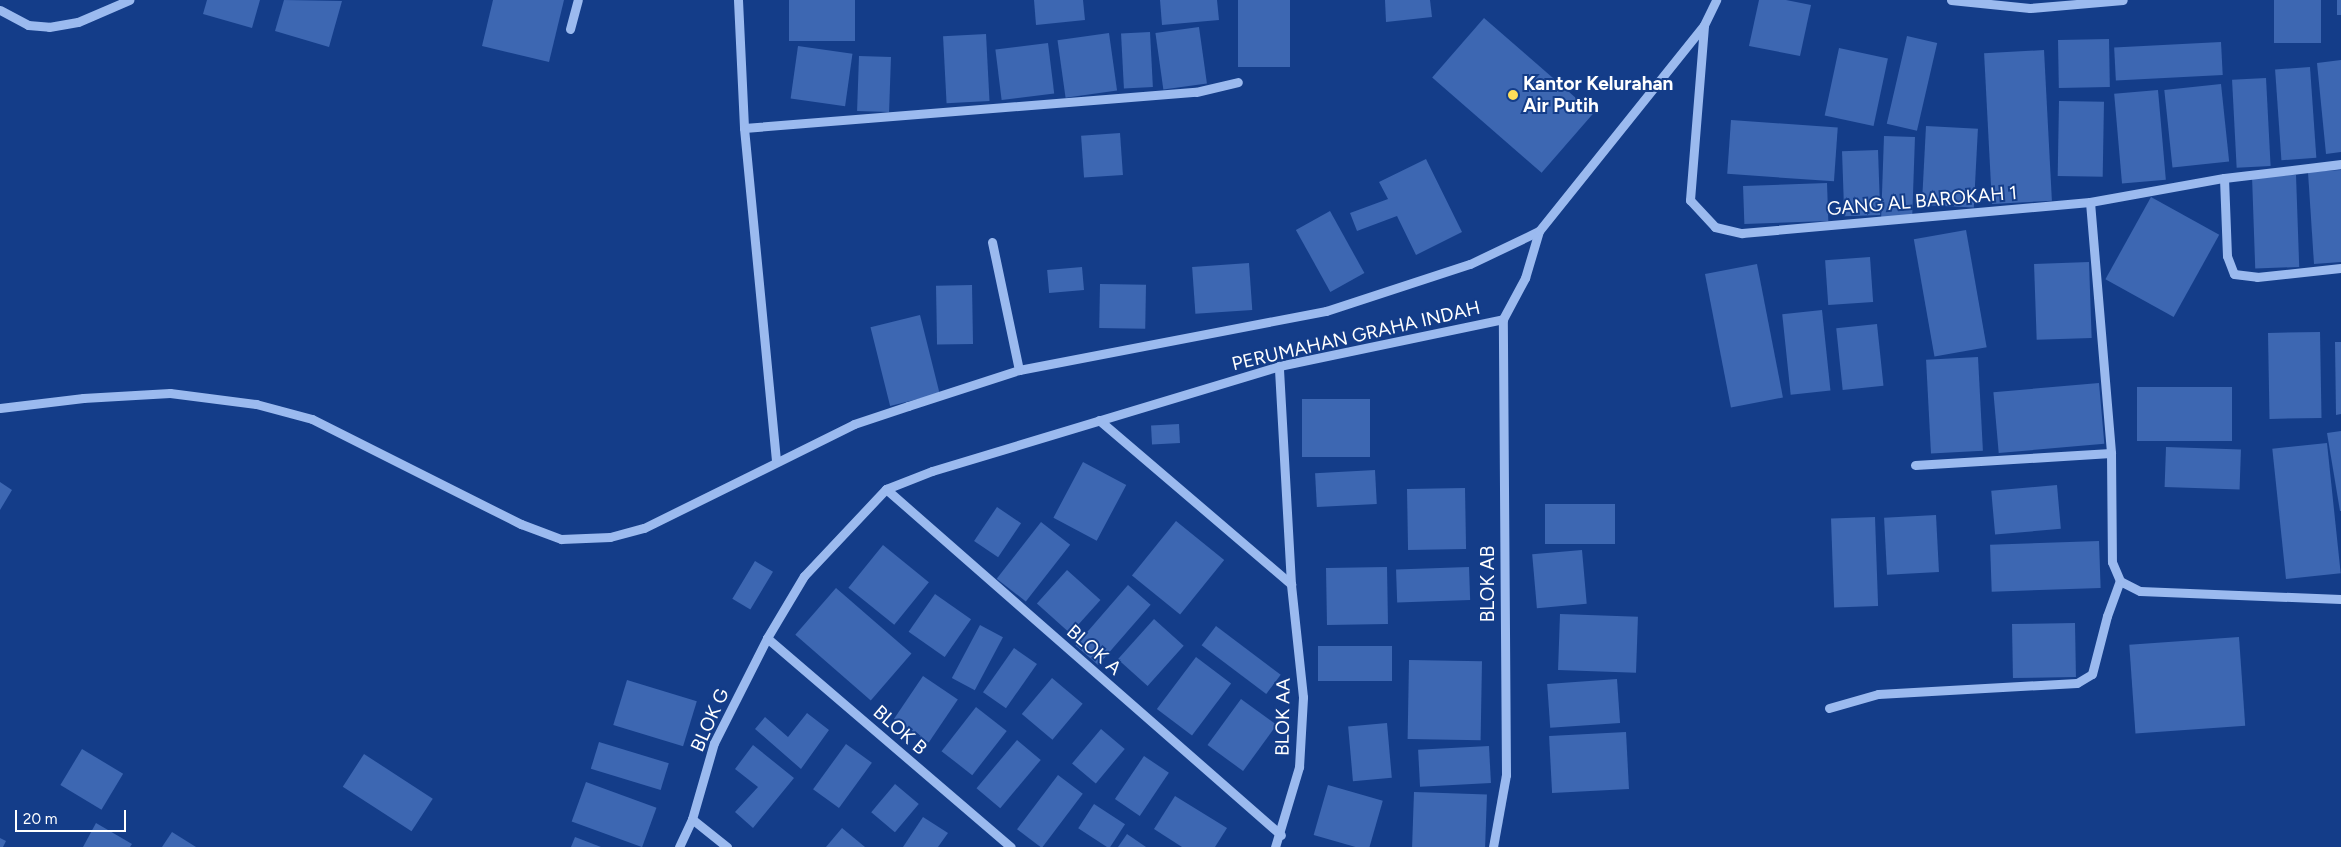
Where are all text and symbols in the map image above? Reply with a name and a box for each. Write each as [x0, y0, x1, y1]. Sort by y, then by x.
place label: Kantor Kelurahan Air Putih [1523, 73, 1673, 117]
marker: Kantor Kelurahan Air Putih [1507, 89, 1519, 101]
street label: GANG AL BAROKAH 1 [1826, 181, 2018, 221]
street label: PERUMAHAN GRAHA INDAH [1230, 296, 1482, 376]
street label: BLOK AB [1477, 546, 1499, 622]
street label: BLOK A [1062, 620, 1126, 680]
street label: BLOK AA [1271, 678, 1295, 756]
street label: BLOK G [686, 685, 734, 755]
street label: BLOK B [868, 700, 932, 760]
scale bar [18, 800, 129, 832]
text: 20 m [23, 810, 57, 828]

